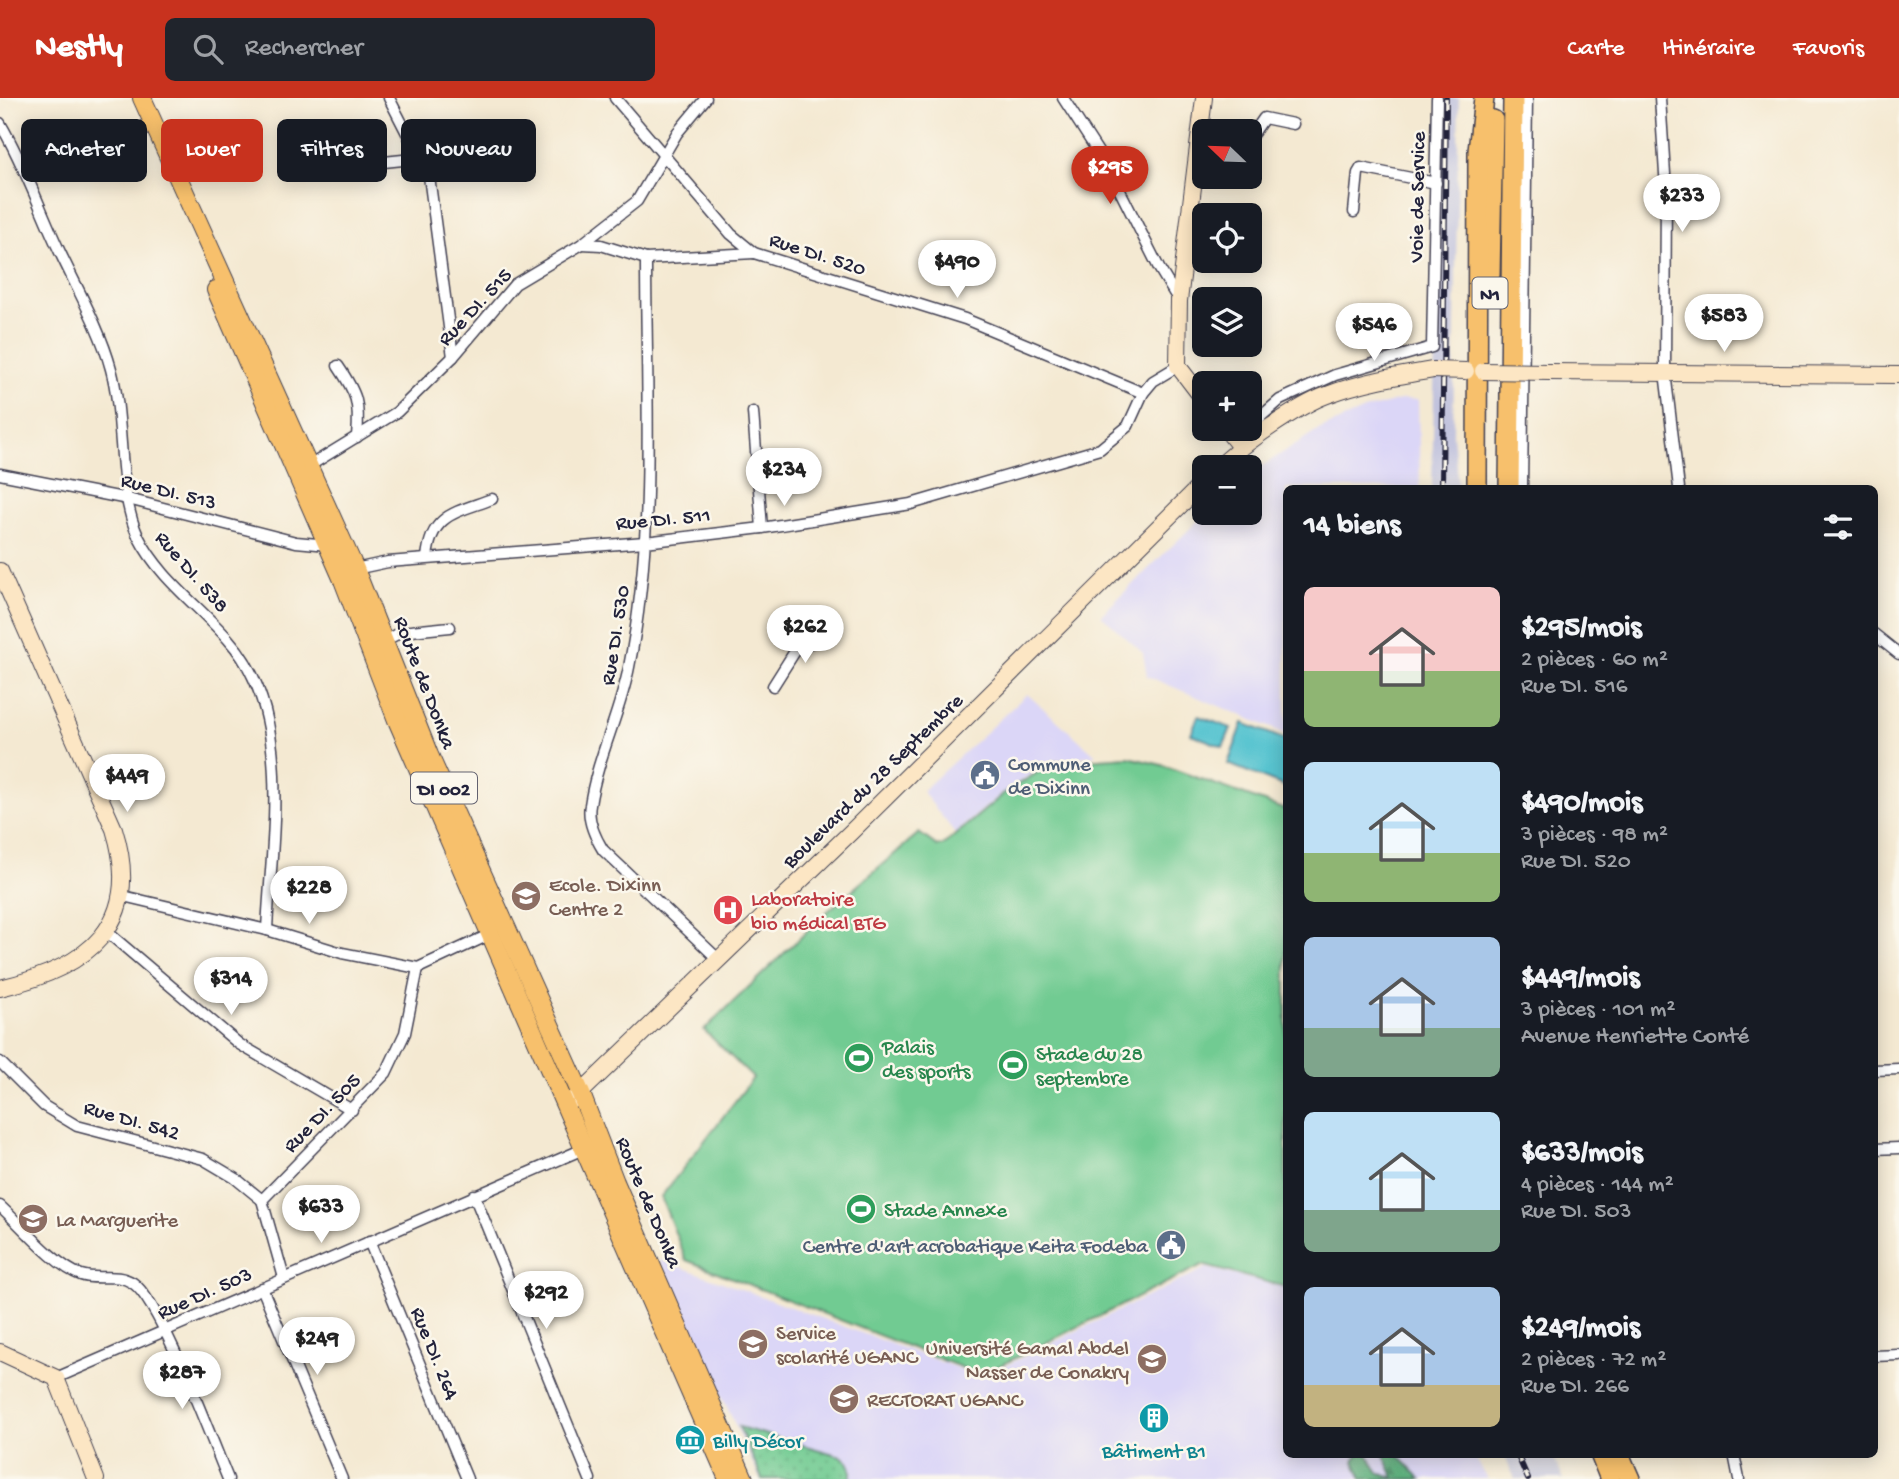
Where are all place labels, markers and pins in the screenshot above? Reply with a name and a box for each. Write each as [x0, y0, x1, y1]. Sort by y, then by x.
pin: $295 [1069, 146, 1151, 206]
pin: $233 [1641, 174, 1723, 234]
pin: $490 [916, 240, 998, 300]
pin: $583 [1683, 294, 1765, 354]
pin: $546 [1333, 303, 1415, 363]
pin: $234 [743, 448, 825, 508]
pin: $262 [764, 606, 846, 665]
pin: $449 [86, 754, 168, 814]
place label: Commune de Dixinn [1008, 754, 1092, 803]
public building icon: Commune de Dixinn [968, 758, 1002, 792]
pin: $228 [268, 866, 350, 926]
place label: Ecole. Dixinn Centre 2 [549, 875, 661, 924]
school or university icon: Ecole. Dixinn Centre 2 [509, 879, 543, 913]
place label: Laboratoire bio médical BTG [751, 889, 886, 938]
hospital icon: Laboratoire bio médical BTG [711, 893, 745, 927]
pin: $314 [190, 958, 272, 1017]
place label: Palais des sports [881, 1037, 972, 1086]
sports icon: Palais des sports [842, 1041, 876, 1075]
place label: Stade du 28 septembre [1036, 1044, 1143, 1093]
sports icon: Stade du 28 septembre [996, 1048, 1030, 1082]
pin: $633 [280, 1186, 362, 1245]
sports icon: Stade Annexe [844, 1192, 878, 1226]
place label: Stade Annexe [884, 1200, 1008, 1225]
school or university icon: La Marguerite [16, 1202, 50, 1236]
place label: La Marguerite [56, 1210, 179, 1235]
public building icon: Centre d'art acrobatique Keita Fodeba [1154, 1228, 1188, 1262]
place label: Centre d'art acrobatique Keita Fodeba [803, 1236, 1149, 1261]
pin: $292 [505, 1272, 587, 1331]
pin: $249 [276, 1318, 358, 1377]
place label: Service scolarité UGANC [776, 1323, 919, 1372]
school or university icon: Service scolarité UGANC [736, 1327, 770, 1361]
place label: Université Gamal Abdel Nasser de Conakry [926, 1338, 1129, 1387]
school or university icon: Université Gamal Abdel Nasser de Conakry [1135, 1342, 1169, 1376]
pin: $287 [141, 1352, 223, 1411]
school or university icon: RECTORAT UGANC [827, 1382, 861, 1416]
place label: RECTORAT UGANC [867, 1390, 1024, 1415]
building icon: Bâtiment B1 [1137, 1401, 1171, 1435]
museum icon: Billy Décor [673, 1423, 707, 1457]
place label: Billy Décor [712, 1431, 804, 1456]
place label: Bâtiment B1 [1101, 1441, 1206, 1466]

